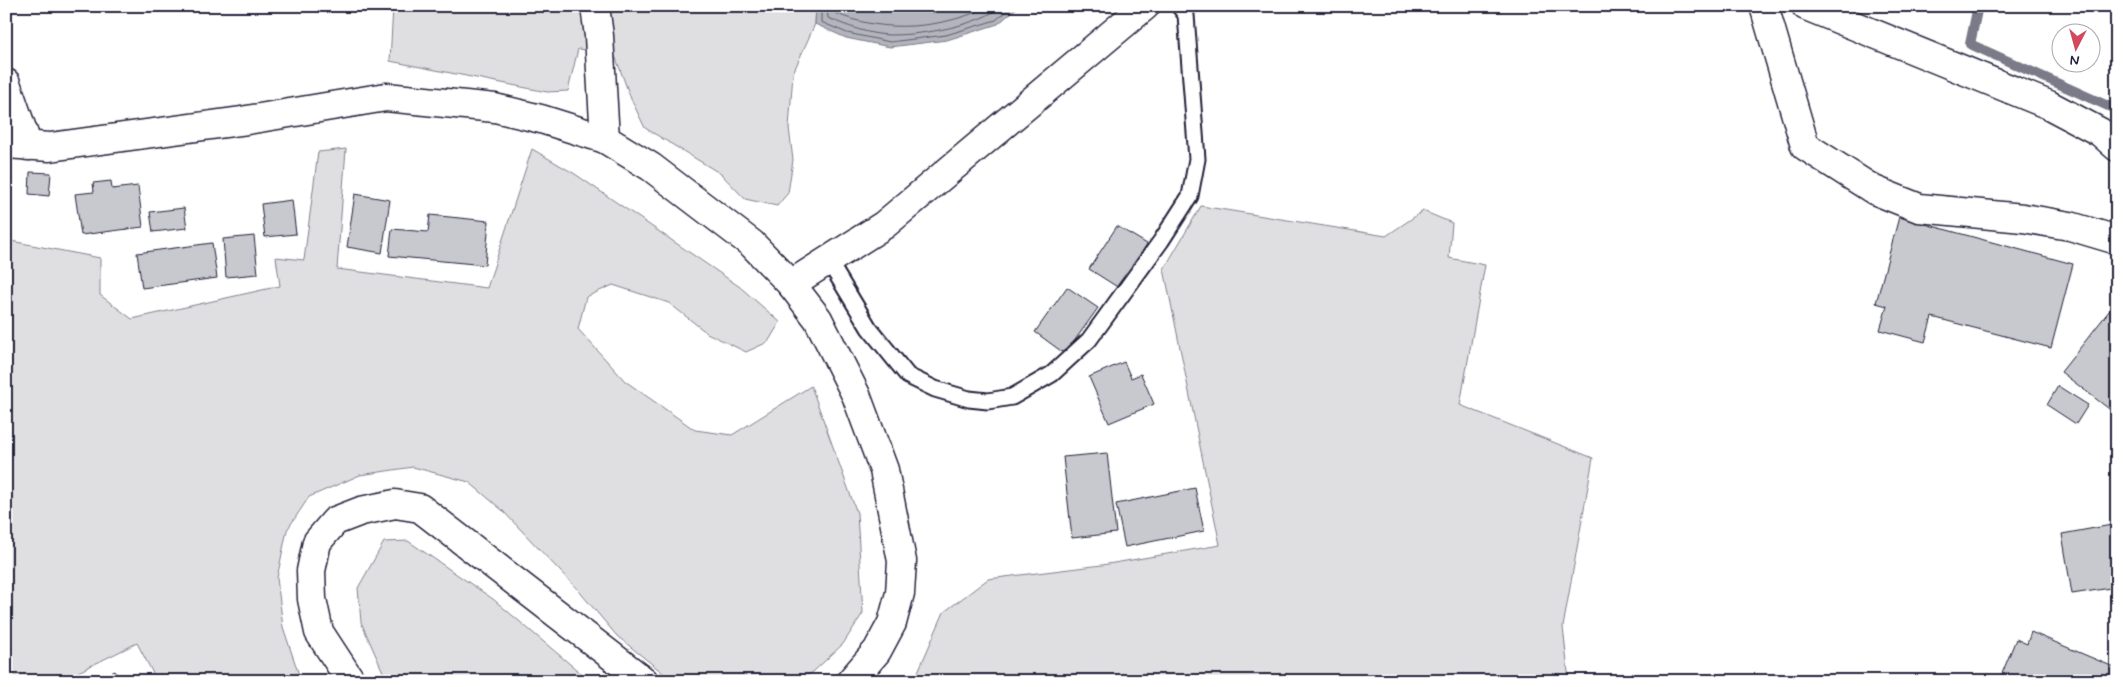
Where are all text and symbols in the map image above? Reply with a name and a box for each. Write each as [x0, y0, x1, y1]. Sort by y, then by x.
north arrow [2050, 22, 2100, 72]
text: N [2069, 50, 2080, 69]

